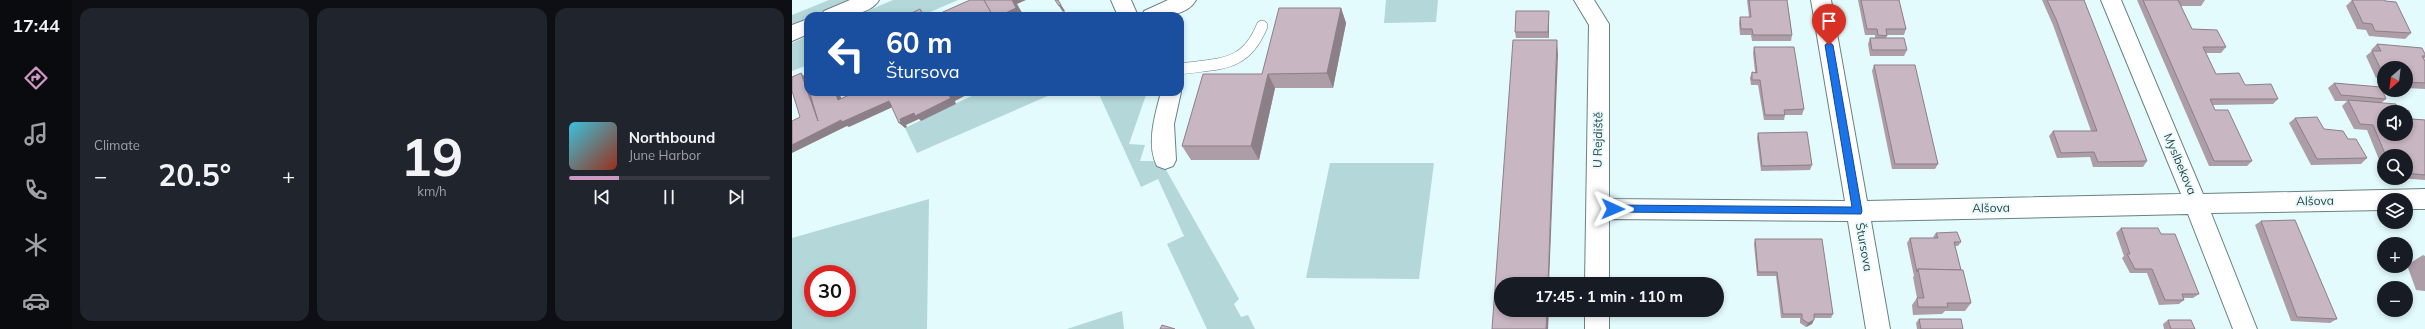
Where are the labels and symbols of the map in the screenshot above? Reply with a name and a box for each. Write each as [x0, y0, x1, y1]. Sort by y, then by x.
pin [1812, 4, 1846, 45]
north arrow [2377, 61, 2413, 97]
street label: U Rejdiště [1590, 112, 1605, 168]
street label: Myslbekova [2161, 131, 2200, 197]
position arrow [1592, 188, 1634, 230]
street label: Alšova [2296, 193, 2334, 208]
street label: Alšova [1972, 200, 2010, 215]
street label: Štursova [1853, 221, 1876, 272]
speed limit sign: 30 [804, 265, 856, 317]

